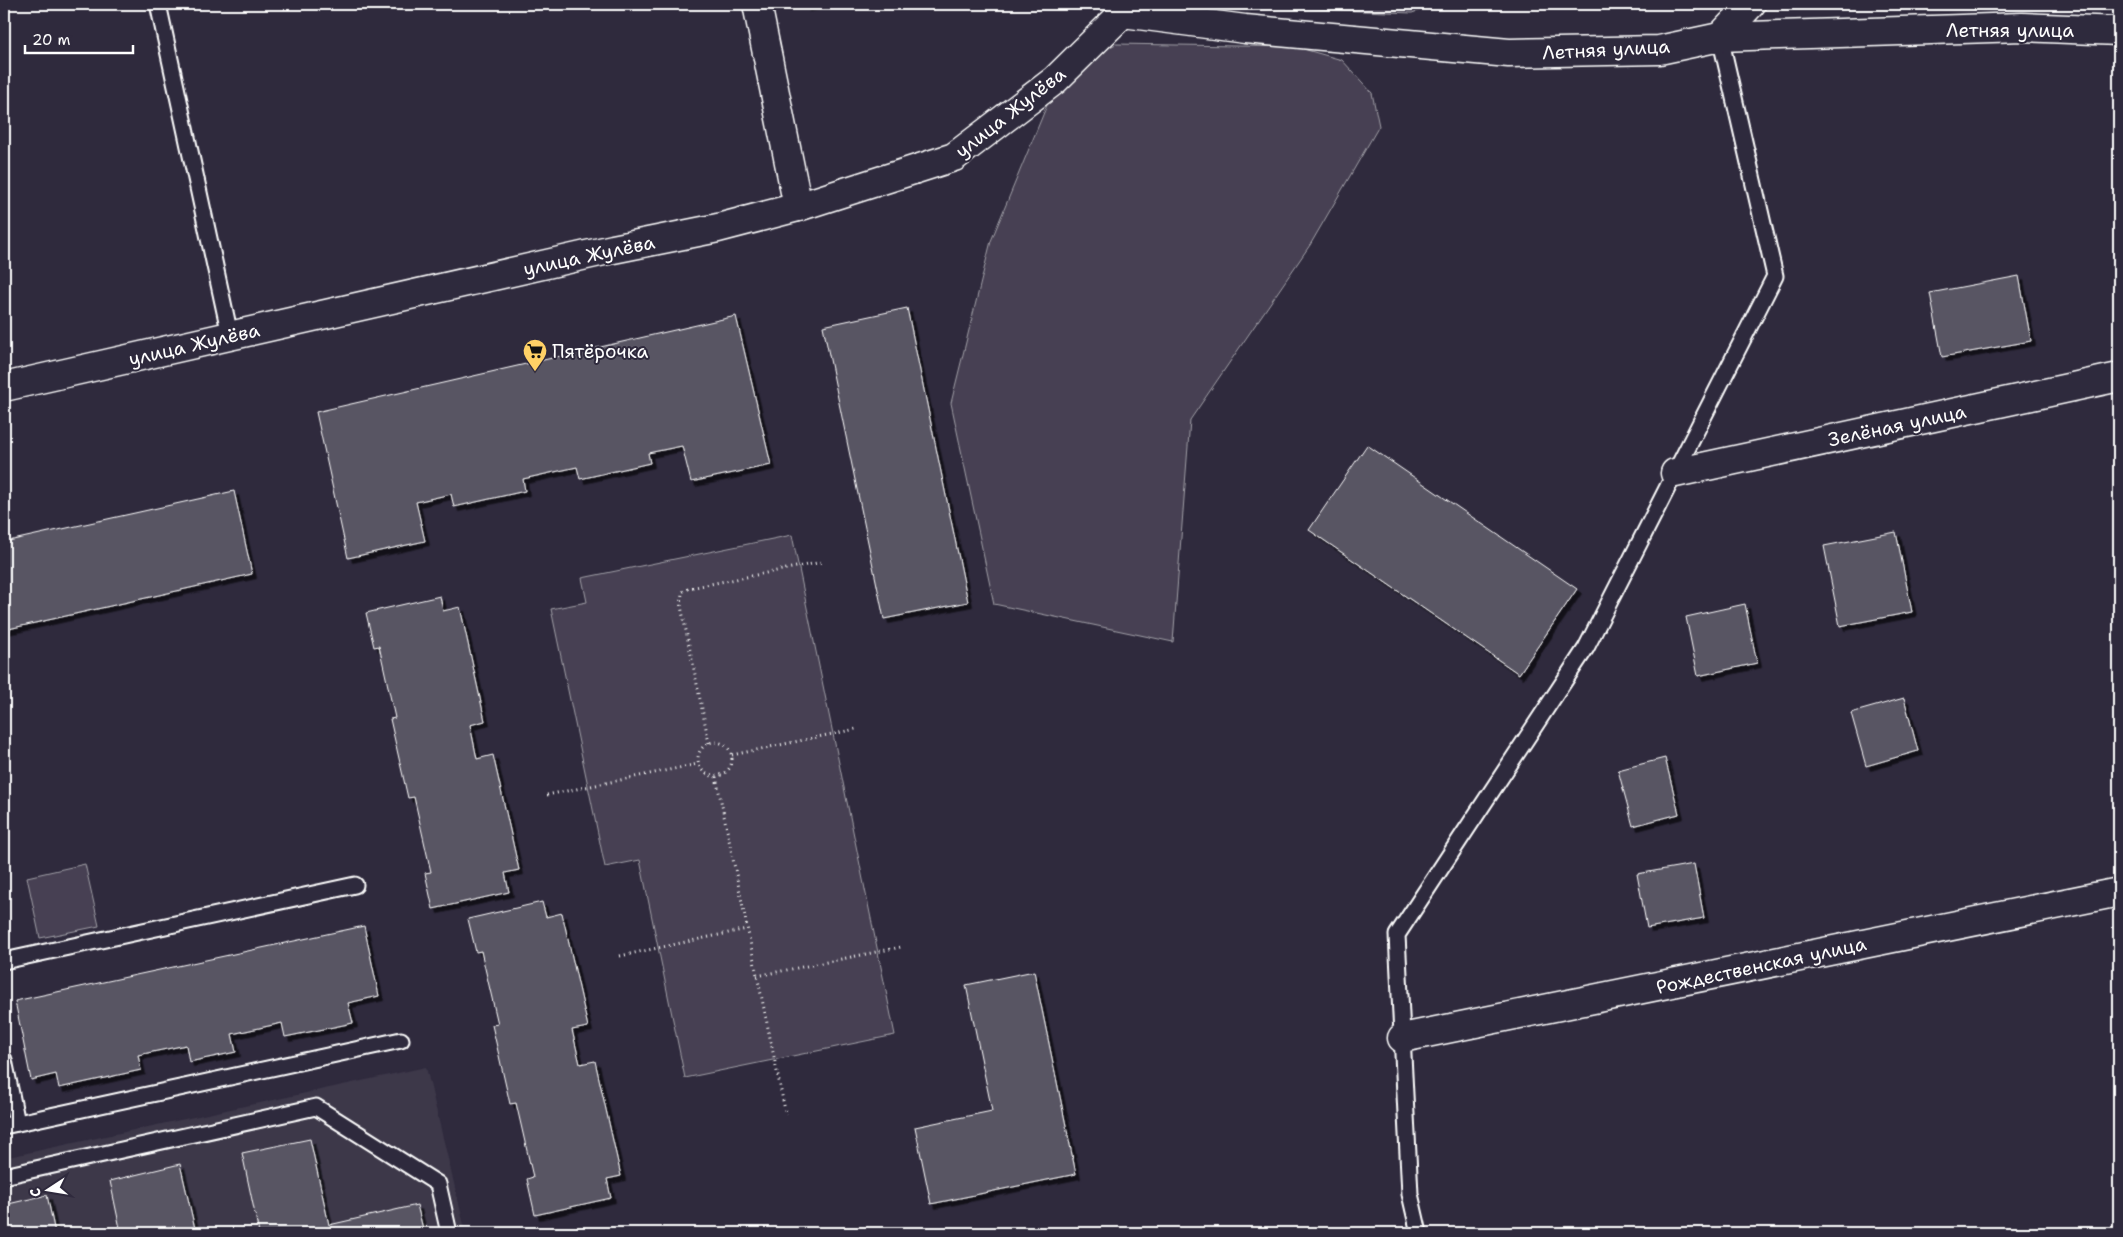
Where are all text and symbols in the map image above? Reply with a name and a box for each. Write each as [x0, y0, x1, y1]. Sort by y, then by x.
street label: Летняя улица [1946, 18, 2074, 43]
scale bar [25, 22, 132, 54]
text: 20 m [32, 30, 71, 50]
street label: Летняя улица [1541, 34, 1671, 65]
street label: улица Жулёва [950, 61, 1071, 163]
street label: улица Жулёва [521, 229, 657, 282]
street label: улица Жулёва [126, 317, 262, 372]
supermarket icon: Пятёрочка [522, 338, 548, 372]
place label: Пятёрочка [552, 339, 648, 364]
street label: Зелёная улица [1826, 399, 1968, 452]
street label: Рождественская улица [1654, 931, 1869, 1000]
north arrow [22, 1164, 72, 1214]
text: С [26, 1187, 45, 1199]

